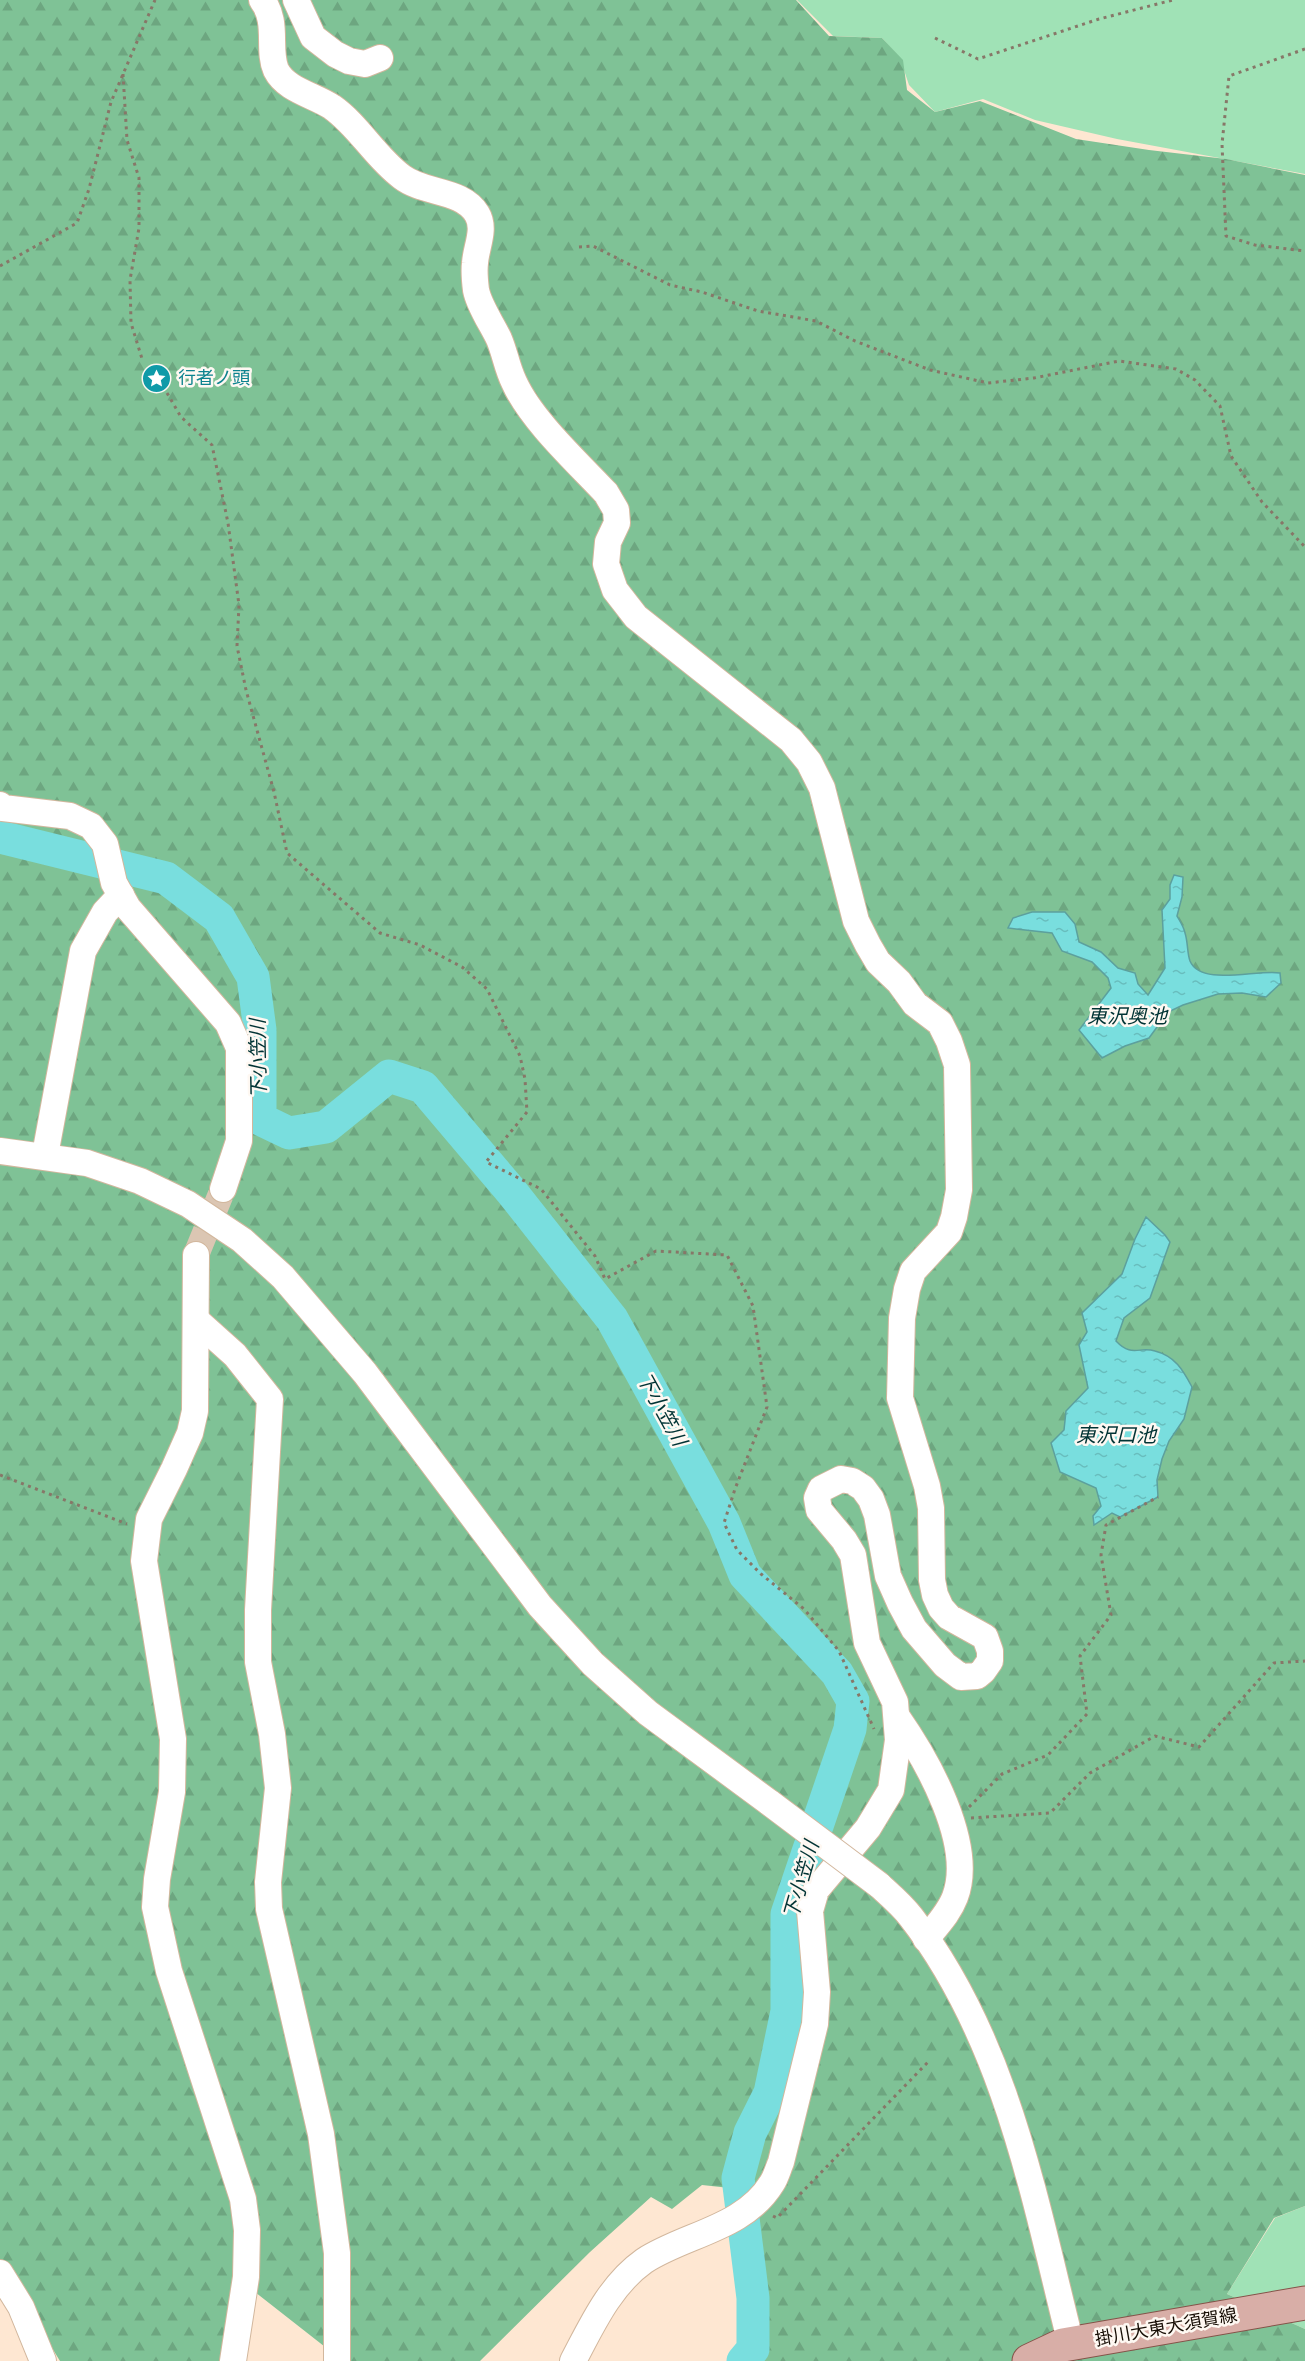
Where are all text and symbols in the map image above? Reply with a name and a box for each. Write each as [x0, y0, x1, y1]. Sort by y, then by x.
place icon: 行者ノ頭 [141, 362, 173, 394]
place label: 行者ノ頭 [178, 367, 250, 388]
water label: 東沢奥池 [1087, 1004, 1169, 1028]
water label: 下小笠川 [245, 1017, 271, 1099]
water label: 下小笠川 [632, 1368, 693, 1452]
water label: 東沢口池 [1076, 1423, 1158, 1447]
water label: 下小笠川 [778, 1836, 824, 1922]
street label: 掛川大東大須賀線 [1093, 2304, 1239, 2349]

